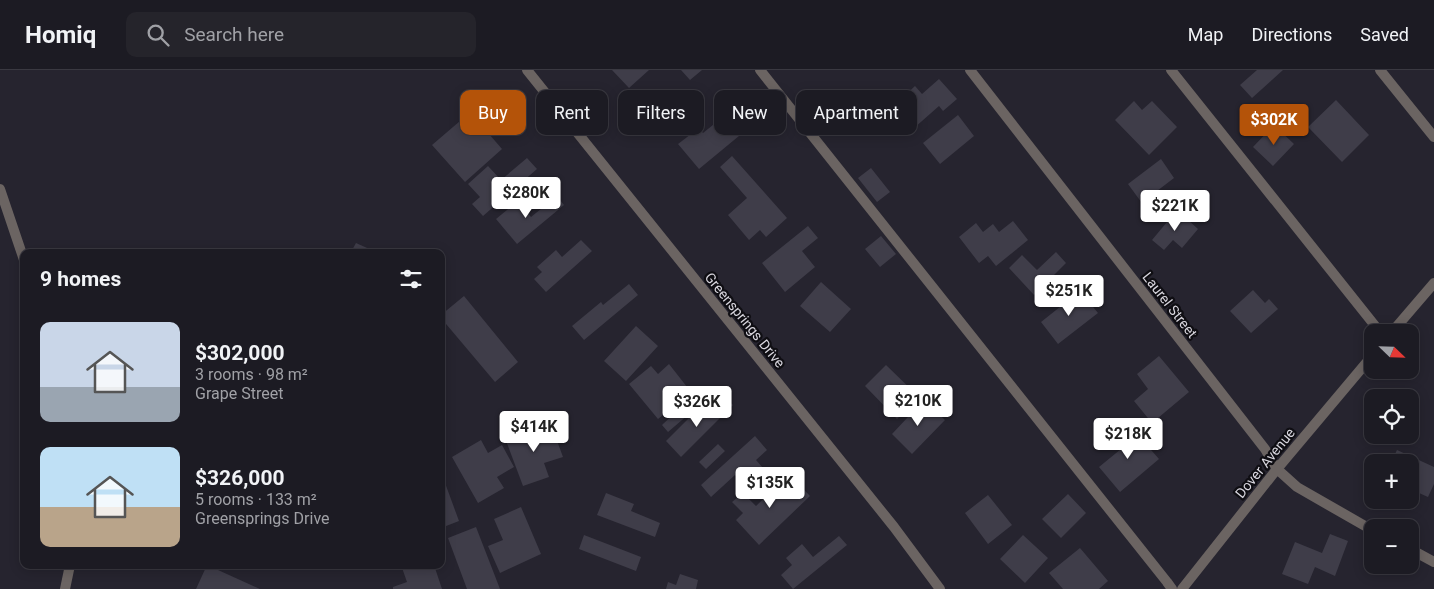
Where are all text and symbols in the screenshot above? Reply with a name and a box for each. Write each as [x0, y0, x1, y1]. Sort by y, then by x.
search box [126, 12, 476, 57]
text: Homiq [25, 21, 96, 49]
icon: search [144, 21, 172, 49]
text: Search here [184, 23, 284, 46]
text: Map [1188, 24, 1223, 45]
text: Directions [1251, 24, 1332, 45]
text: Saved [1360, 24, 1409, 45]
chip: Buy [460, 90, 526, 135]
chip: Rent [536, 90, 608, 135]
chip: Filters [618, 90, 704, 135]
chip: New [714, 90, 786, 135]
chip: Apartment [796, 90, 917, 135]
pin: $302K [1239, 104, 1309, 146]
text: $302K [1251, 110, 1297, 129]
pin: $280K [491, 176, 561, 219]
text: $280K [503, 183, 549, 202]
pin: $221K [1140, 190, 1210, 232]
text: $221K [1152, 196, 1198, 215]
icon: filters [397, 265, 425, 293]
text: 9 homes [40, 267, 121, 291]
street label: Greensprings Drive [702, 269, 788, 371]
street label: Laurel Street [1139, 269, 1201, 341]
pin: $251K [1034, 274, 1104, 317]
text: $251K [1046, 281, 1092, 300]
north arrow [1364, 324, 1419, 379]
map controls [1364, 324, 1419, 574]
text: $302,000 [195, 341, 285, 365]
icon: home [80, 342, 140, 402]
text: 3 rooms · 98 m² [195, 365, 308, 384]
text: Grape Street [195, 384, 283, 403]
pin: $210K [883, 384, 953, 427]
pin: $326K [662, 386, 732, 428]
button: locate [1364, 389, 1419, 444]
text: $210K [895, 391, 941, 410]
text: $326K [674, 392, 720, 411]
pin: $414K [499, 410, 569, 453]
text: $414K [511, 417, 557, 436]
pin: $218K [1093, 418, 1163, 460]
text: $218K [1105, 424, 1151, 443]
street label: Dover Avenue [1232, 425, 1298, 501]
button: + [1364, 454, 1419, 509]
text: $326,000 [195, 466, 285, 490]
pin: $135K [735, 466, 805, 509]
icon: home [80, 467, 140, 527]
text: $135K [747, 473, 793, 492]
text: 5 rooms · 133 m² [195, 490, 317, 509]
text: Greensprings Drive [195, 509, 330, 528]
button: − [1364, 519, 1419, 574]

